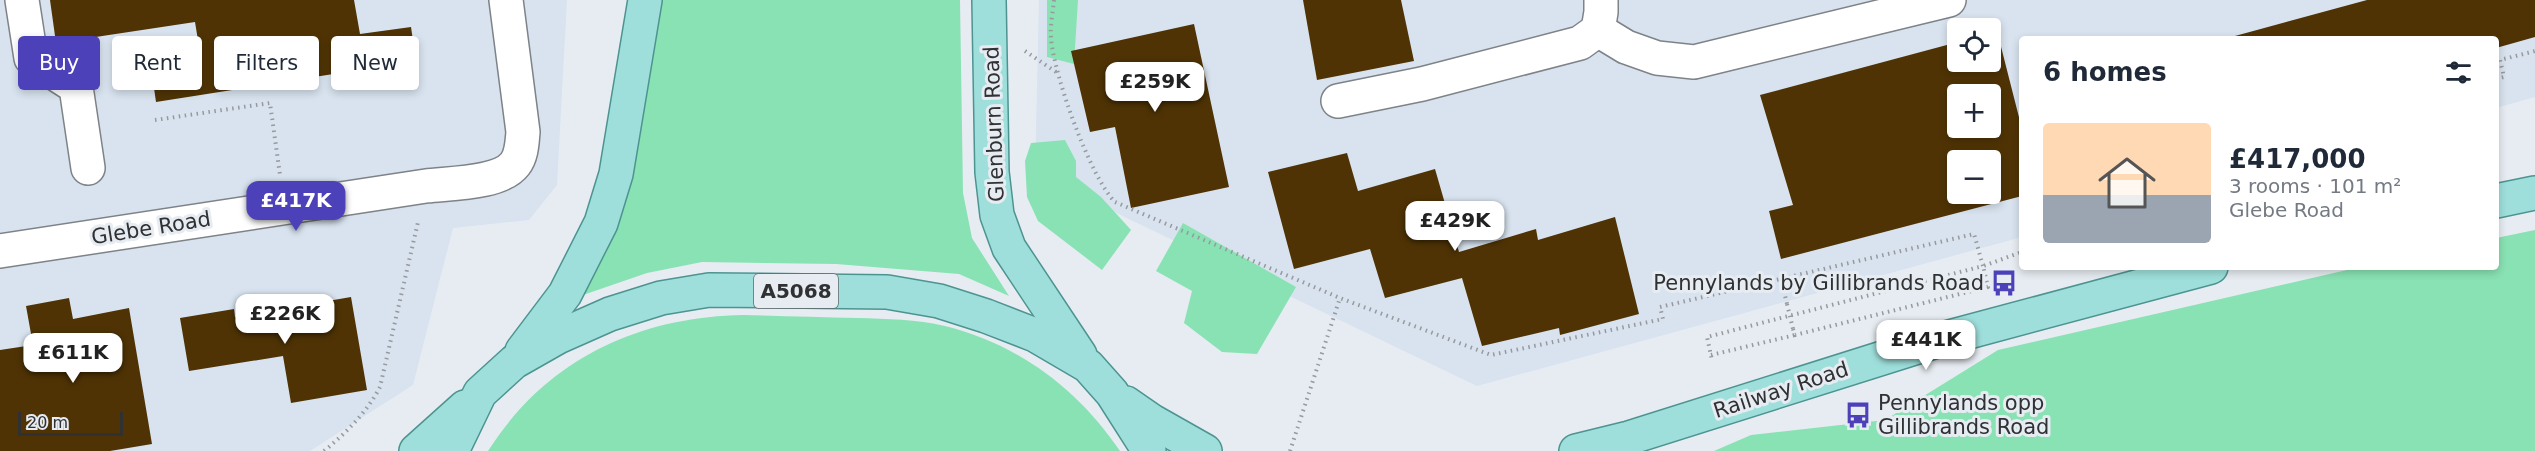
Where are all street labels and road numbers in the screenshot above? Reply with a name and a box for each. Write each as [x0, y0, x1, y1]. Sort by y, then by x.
street label: Glenburn Road [979, 46, 1009, 202]
street label: Glebe Road [90, 207, 212, 249]
road number: A5068 [754, 274, 838, 308]
street label: Railway Road [1710, 357, 1852, 423]

